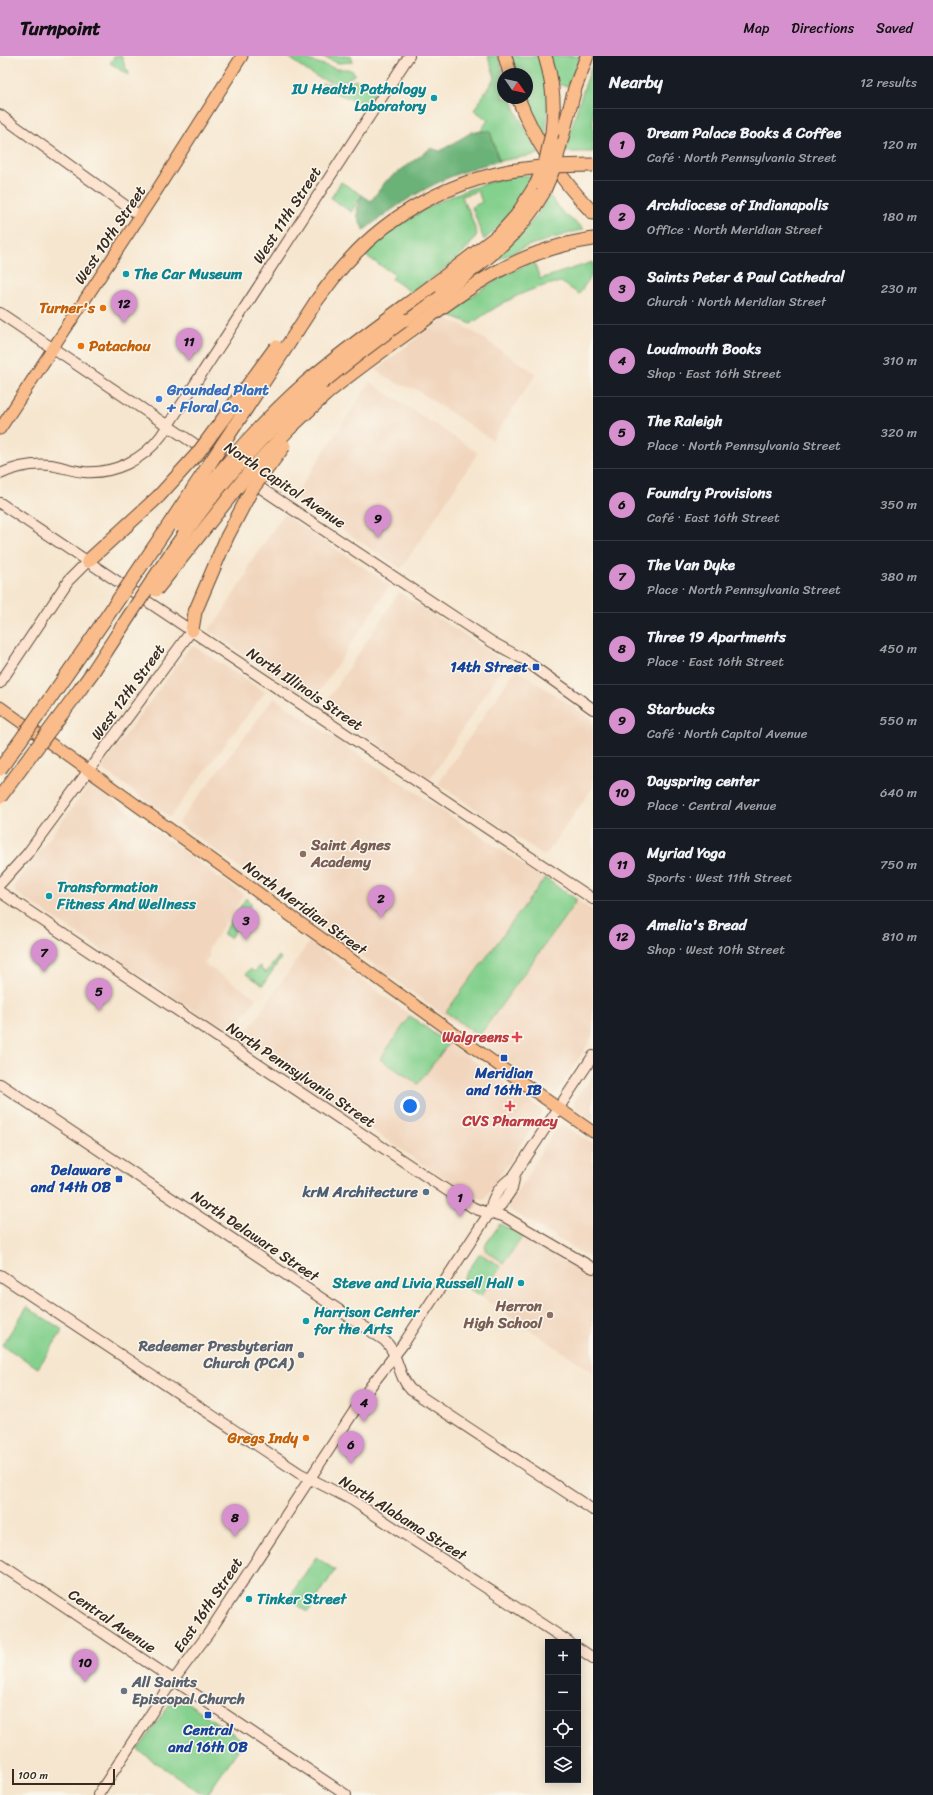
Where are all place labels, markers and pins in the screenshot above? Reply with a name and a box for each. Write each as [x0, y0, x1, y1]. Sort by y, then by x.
place label: IU Health Pathology Laboratory [291, 76, 427, 119]
marker: IU Health Pathology Laboratory [429, 93, 439, 103]
place label: The Car Museum [134, 261, 243, 287]
marker: The Car Museum [121, 269, 131, 279]
pin: 12 [111, 290, 137, 323]
place label: Turner's [39, 295, 96, 321]
marker: Turner's [98, 303, 108, 313]
pin: 11 [176, 328, 202, 361]
place label: Patachou [89, 333, 151, 359]
marker: Patachou [76, 341, 86, 351]
place label: Grounded Plant + Floral Co. [166, 377, 269, 420]
marker: Grounded Plant + Floral Co. [154, 394, 164, 404]
pin: 9 [365, 505, 391, 538]
place label: 14th Street [450, 654, 528, 680]
marker: 14th Street [531, 662, 541, 672]
place label: Saint Agnes Academy [310, 832, 392, 875]
marker: Saint Agnes Academy [298, 849, 308, 859]
place label: Transformation Fitness And Wellness [56, 874, 197, 917]
pin: 2 [368, 885, 394, 918]
marker: Transformation Fitness And Wellness [44, 891, 54, 901]
pin: 3 [233, 907, 259, 940]
pin: 7 [31, 939, 57, 972]
pin: 5 [86, 978, 112, 1011]
place label: Walgreens [442, 1024, 510, 1050]
marker: Walgreens [512, 1032, 522, 1042]
marker: Meridian and 16th IB [499, 1053, 509, 1063]
place label: Meridian and 16th IB [465, 1060, 542, 1103]
marker: CVS Pharmacy [505, 1101, 515, 1111]
place label: CVS Pharmacy [461, 1108, 559, 1134]
place label: Delaware and 14th OB [30, 1157, 112, 1200]
marker: Delaware and 14th OB [114, 1174, 124, 1184]
place label: krM Architecture [302, 1179, 418, 1205]
pin: 1 [447, 1184, 473, 1217]
marker: krM Architecture [421, 1187, 431, 1197]
place label: Steve and Livia Russell Hall [332, 1270, 514, 1296]
marker: Steve and Livia Russell Hall [516, 1278, 526, 1288]
place label: Herron High School [463, 1293, 543, 1336]
place label: Harrison Center for the Arts [313, 1299, 421, 1342]
marker: Herron High School [545, 1310, 555, 1320]
marker: Harrison Center for the Arts [301, 1316, 311, 1326]
place label: Redeemer Presbyterian Church (PCA) [138, 1333, 295, 1376]
marker: Redeemer Presbyterian Church (PCA) [296, 1350, 306, 1360]
pin: 4 [351, 1389, 377, 1422]
place label: Gregs Indy [227, 1425, 298, 1451]
pin: 6 [338, 1431, 364, 1464]
marker: Gregs Indy [301, 1433, 311, 1443]
pin: 8 [222, 1504, 248, 1537]
place label: Tinker Street [257, 1586, 347, 1612]
marker: Tinker Street [244, 1594, 254, 1604]
pin: 10 [72, 1649, 98, 1682]
place label: All Saints Episcopal Church [131, 1669, 245, 1712]
marker: All Saints Episcopal Church [119, 1686, 129, 1696]
marker: Central and 16th OB [203, 1710, 213, 1720]
place label: Central and 16th OB [167, 1717, 248, 1760]

